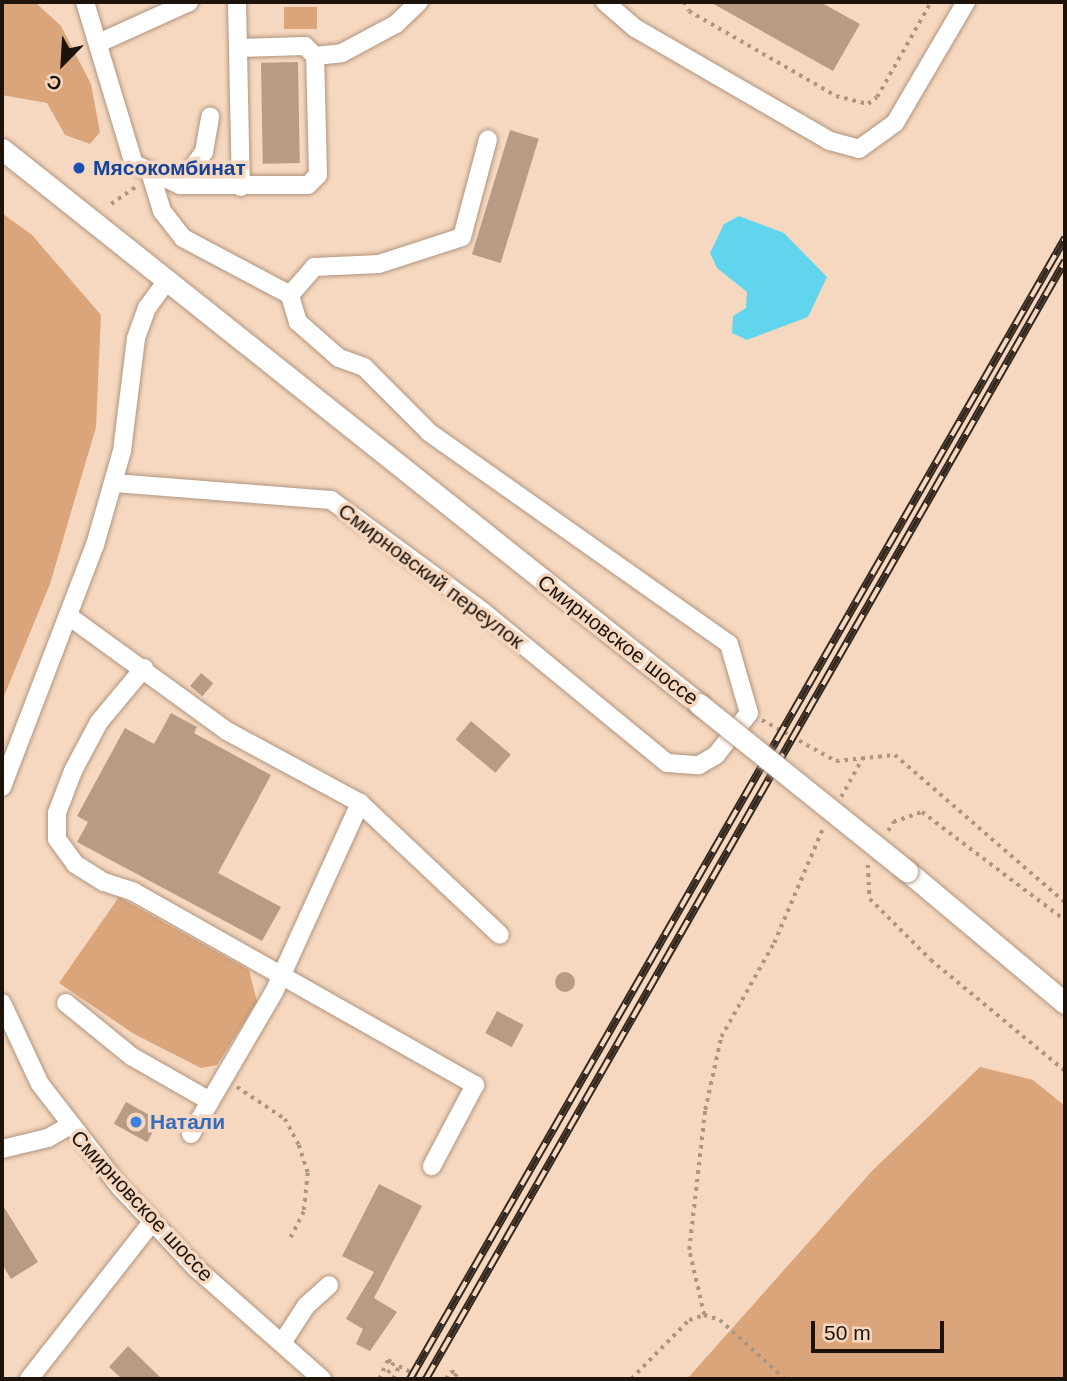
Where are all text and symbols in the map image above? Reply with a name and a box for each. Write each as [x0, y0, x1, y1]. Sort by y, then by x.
north arrow [28, 28, 98, 98]
text: С [44, 70, 65, 95]
place label: Мясокомбинат [93, 155, 246, 181]
marker: Мясокомбинат [71, 160, 87, 176]
street label: Смирновский переулок [333, 498, 529, 654]
street label: Смирновское шоссе [532, 569, 704, 711]
place label: Натали [150, 1109, 225, 1135]
marker: Натали [128, 1114, 144, 1130]
street label: Смирновское шоссе [65, 1125, 219, 1287]
scale bar [815, 1308, 948, 1352]
text: 50 m [824, 1321, 871, 1344]

